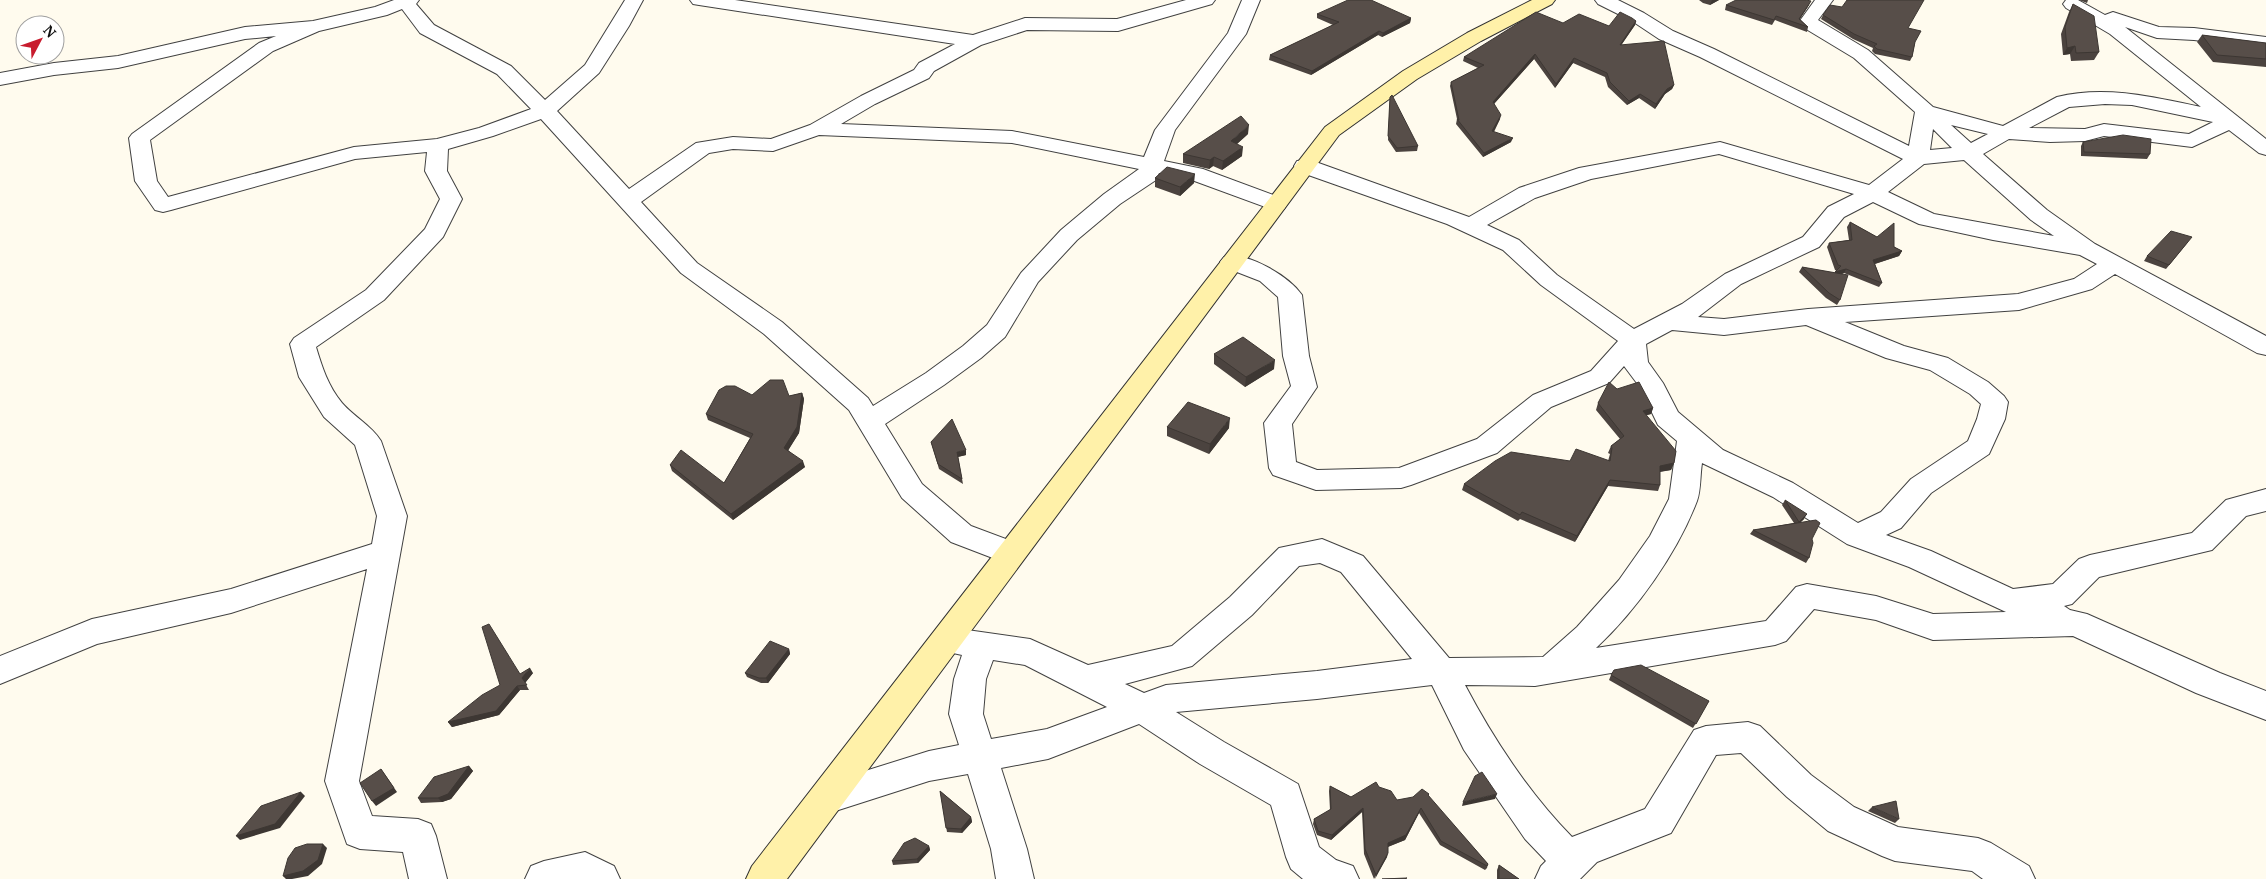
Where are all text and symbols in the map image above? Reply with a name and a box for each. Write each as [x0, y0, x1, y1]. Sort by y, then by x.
north arrow [15, 15, 65, 65]
text: N [40, 21, 61, 42]

